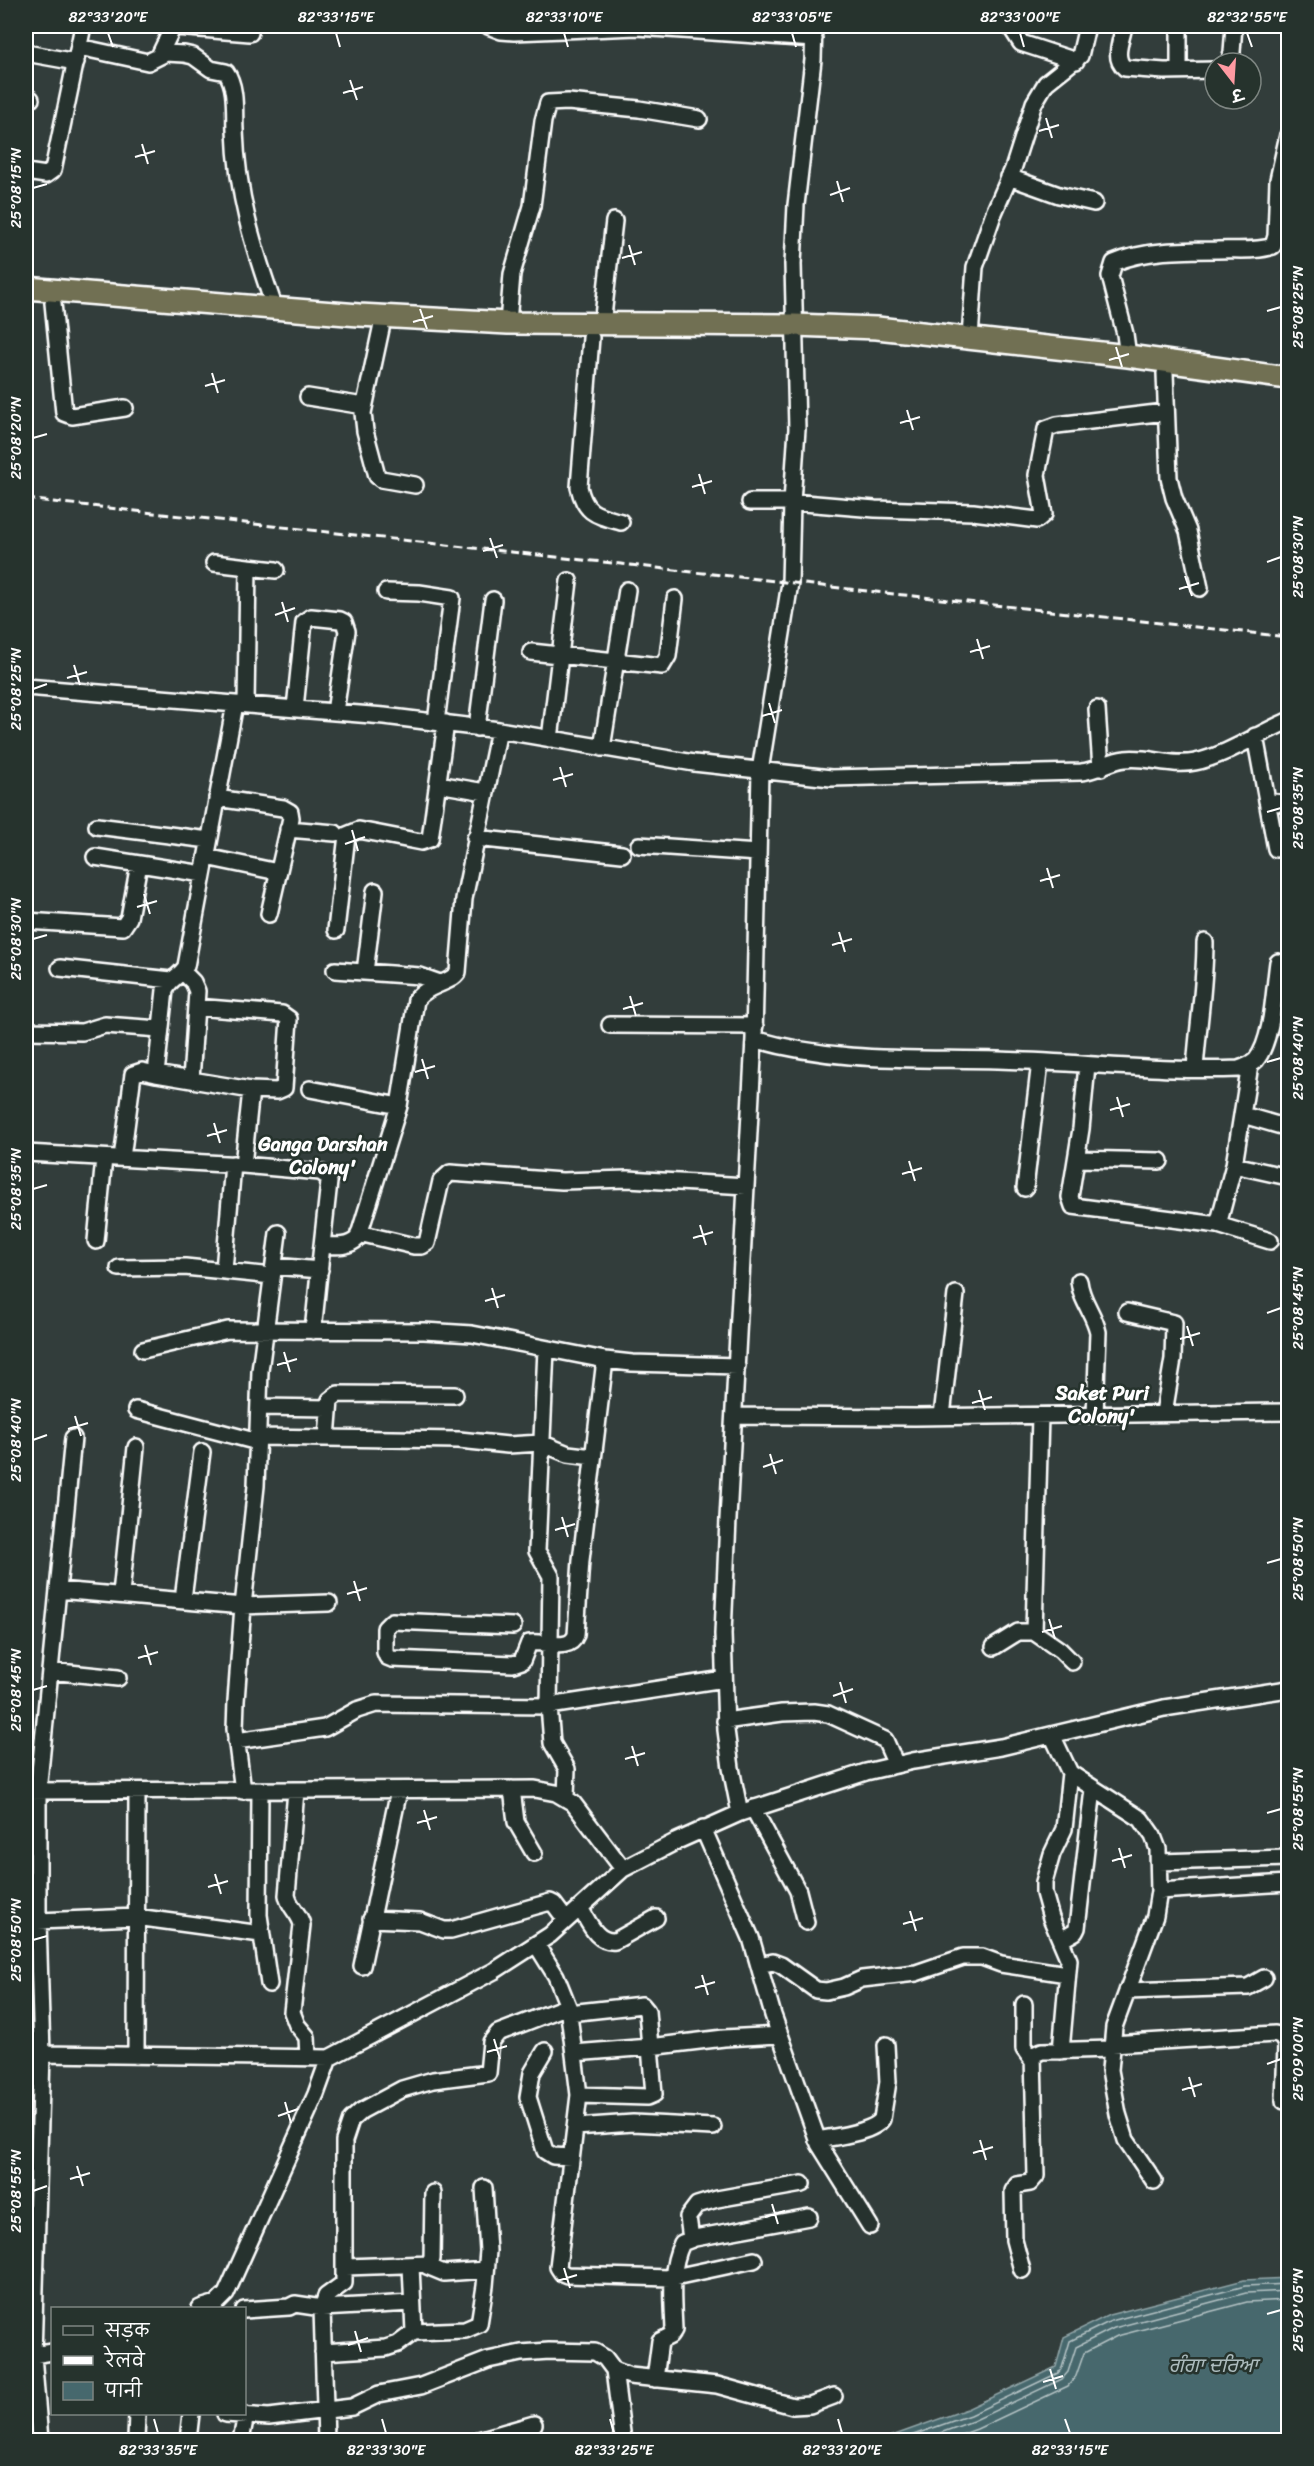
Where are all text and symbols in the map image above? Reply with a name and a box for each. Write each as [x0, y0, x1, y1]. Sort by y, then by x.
text: 82°33'20"E [69, 4, 149, 30]
text: 82°33'15"E [298, 4, 376, 30]
text: 82°33'10"E [526, 4, 604, 30]
text: 82°33'05"E [752, 4, 833, 30]
text: 82°33'00"E [980, 4, 1062, 30]
text: 82°32'55"E [1207, 4, 1288, 30]
north arrow [1203, 51, 1263, 111]
text: उ [1227, 79, 1248, 111]
text: 25°08'15"N [3, 147, 29, 228]
text: 25°08'25"N [1285, 265, 1311, 348]
text: 25°08'20"N [3, 396, 29, 480]
text: 25°08'30"N [1285, 515, 1311, 598]
text: 25°08'25"N [3, 647, 29, 730]
text: 25°08'35"N [1285, 766, 1311, 849]
text: 25°08'30"N [3, 897, 29, 980]
text: 25°08'40"N [1285, 1015, 1311, 1100]
district label: Ganga Darshan Colony' [257, 1127, 388, 1185]
text: 25°08'35"N [3, 1147, 29, 1230]
text: 25°08'45"N [1285, 1266, 1311, 1350]
district label: Saket Puri Colony' [1054, 1376, 1150, 1434]
text: 25°08'40"N [3, 1397, 29, 1482]
text: 25°08'50"N [1285, 1517, 1311, 1601]
text: 25°08'45"N [3, 1648, 29, 1732]
text: 25°08'55"N [1285, 1767, 1311, 1851]
text: 25°08'50"N [3, 1898, 29, 1982]
text: 25°09'00"N [1285, 2016, 1311, 2101]
text: 25°08'55"N [3, 2149, 29, 2233]
text: 25°09'05"N [1285, 2268, 1311, 2352]
legend [51, 2307, 246, 2415]
text: सड़क [104, 2315, 150, 2347]
text: रेलवे [103, 2345, 146, 2377]
water label: ਗੰਗਾ ਦਰਿਆ [1169, 2348, 1261, 2383]
text: पानी [104, 2375, 143, 2407]
text: 82°33'35"E [119, 2437, 199, 2463]
text: 82°33'30"E [347, 2437, 427, 2463]
text: 82°33'25"E [575, 2437, 655, 2463]
text: 82°33'20"E [803, 2437, 883, 2463]
text: 82°33'15"E [1032, 2437, 1110, 2463]

